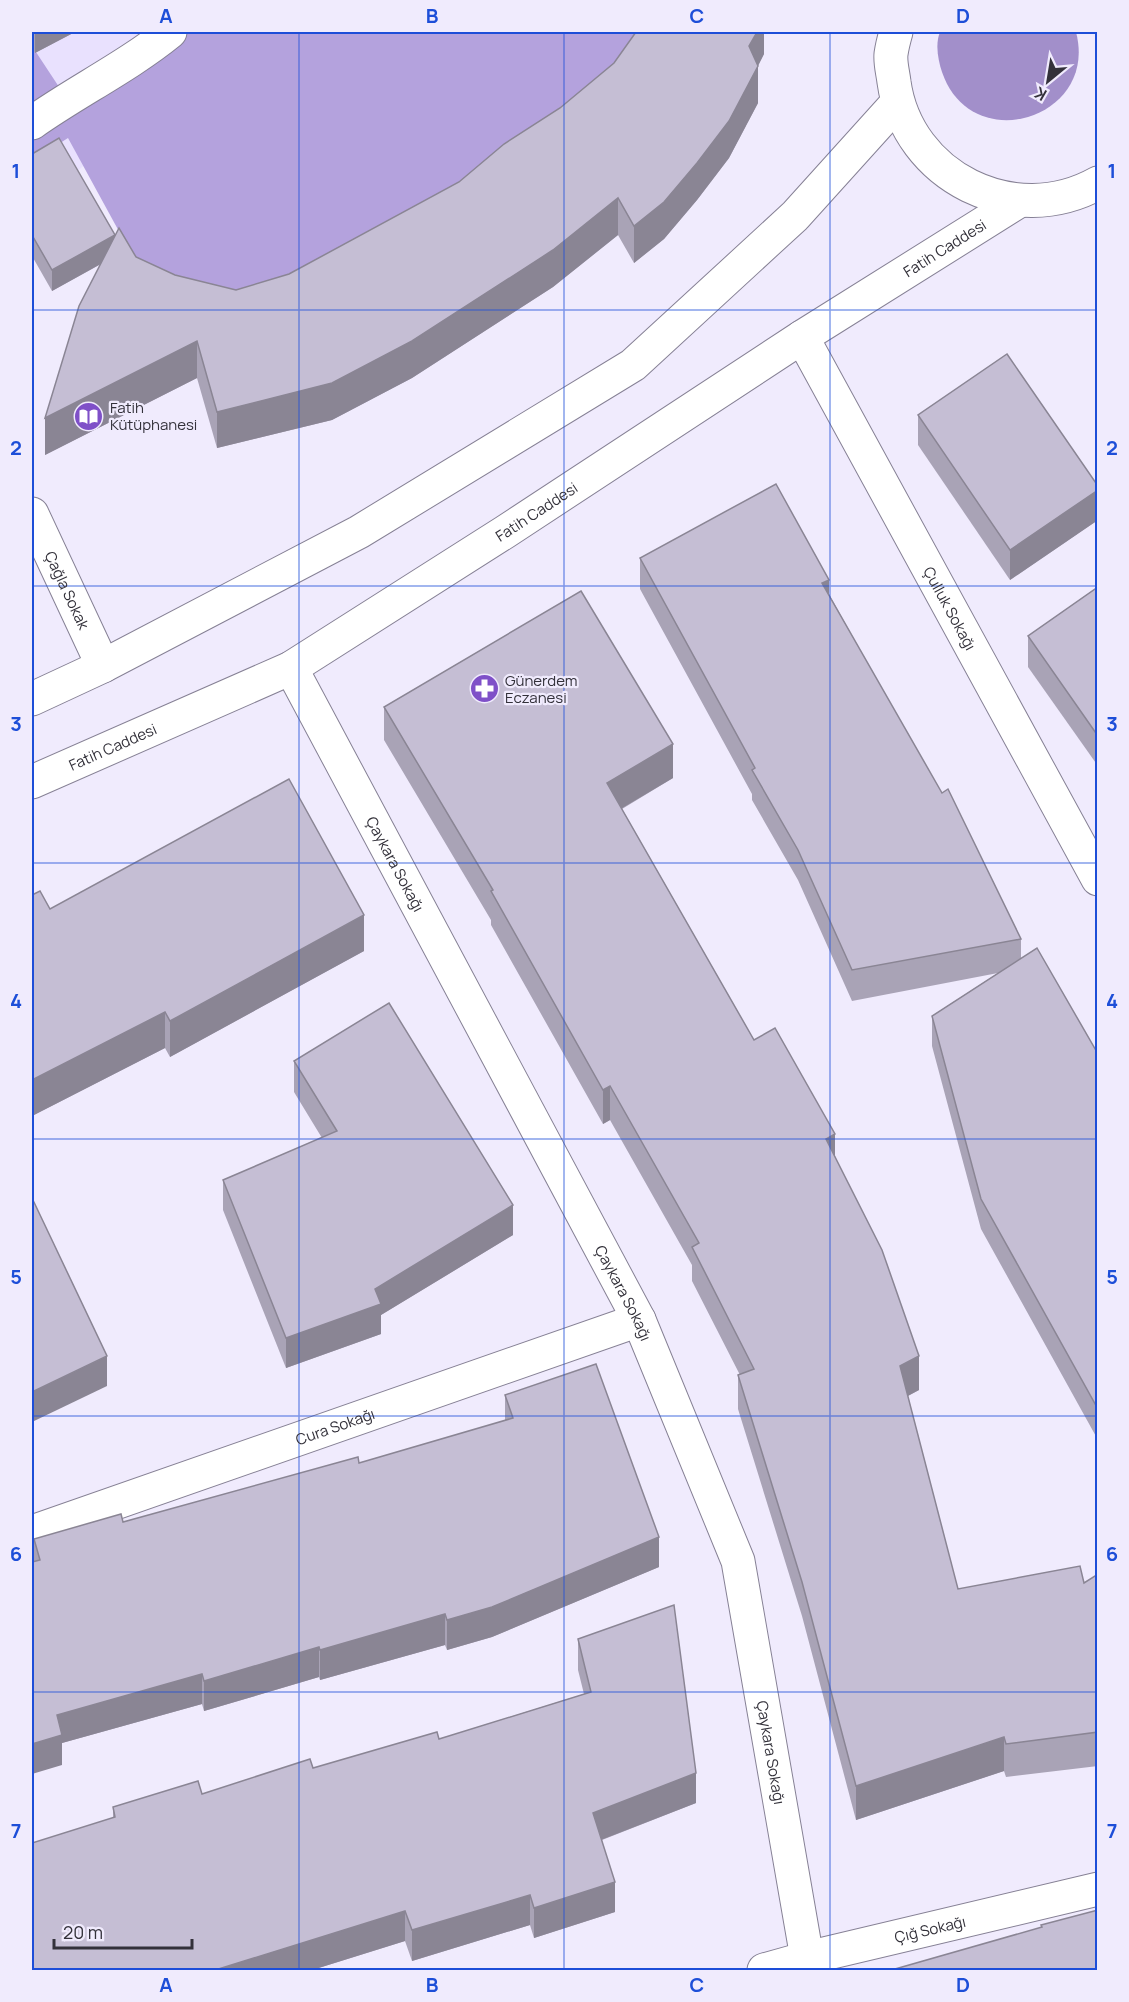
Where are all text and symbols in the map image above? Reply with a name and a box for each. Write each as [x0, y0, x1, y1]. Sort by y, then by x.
text: A [159, 2, 173, 29]
text: B [426, 2, 439, 29]
text: C [690, 2, 704, 29]
text: D [956, 2, 970, 29]
north arrow [1018, 51, 1078, 111]
text: K [1030, 82, 1050, 106]
text: 1 [12, 157, 20, 184]
text: 1 [1108, 157, 1116, 184]
street label: Fatih Caddesi [899, 214, 990, 282]
place label: Fatih Kütüphanesi [110, 397, 197, 435]
library icon: Fatih Kütüphanesi [73, 400, 105, 432]
text: 2 [10, 434, 22, 461]
text: 2 [1106, 434, 1118, 461]
street label: Fatih Caddesi [491, 477, 581, 546]
street label: Çağla Sokak [40, 548, 95, 633]
street label: Çulluk Sokağı [919, 563, 981, 654]
place label: Günerdem Eczanesi [505, 670, 578, 708]
pharmacy icon: Günerdem Eczanesi [468, 673, 500, 705]
text: 3 [10, 710, 22, 737]
text: 3 [1106, 710, 1118, 737]
street label: Fatih Caddesi [65, 718, 160, 775]
street label: Çaykara Sokağı [362, 813, 430, 915]
text: 4 [10, 987, 22, 1014]
text: 4 [1106, 987, 1118, 1014]
street label: Çaykara Sokağı [590, 1241, 657, 1344]
text: 5 [10, 1263, 22, 1290]
text: 5 [1106, 1263, 1118, 1290]
street label: Cura Sokağı [293, 1403, 377, 1450]
text: 6 [10, 1540, 22, 1567]
text: 6 [1106, 1540, 1118, 1567]
street label: Çaykara Sokağı [752, 1699, 791, 1806]
text: 7 [11, 1817, 21, 1844]
text: 7 [1107, 1817, 1117, 1844]
street label: Çığ Sokağı [892, 1910, 968, 1947]
scale bar [54, 1912, 192, 1950]
text: 20 m [63, 1920, 103, 1944]
text: A [159, 1971, 173, 1998]
text: B [426, 1971, 439, 1998]
text: C [690, 1971, 704, 1998]
text: D [956, 1971, 970, 1998]

